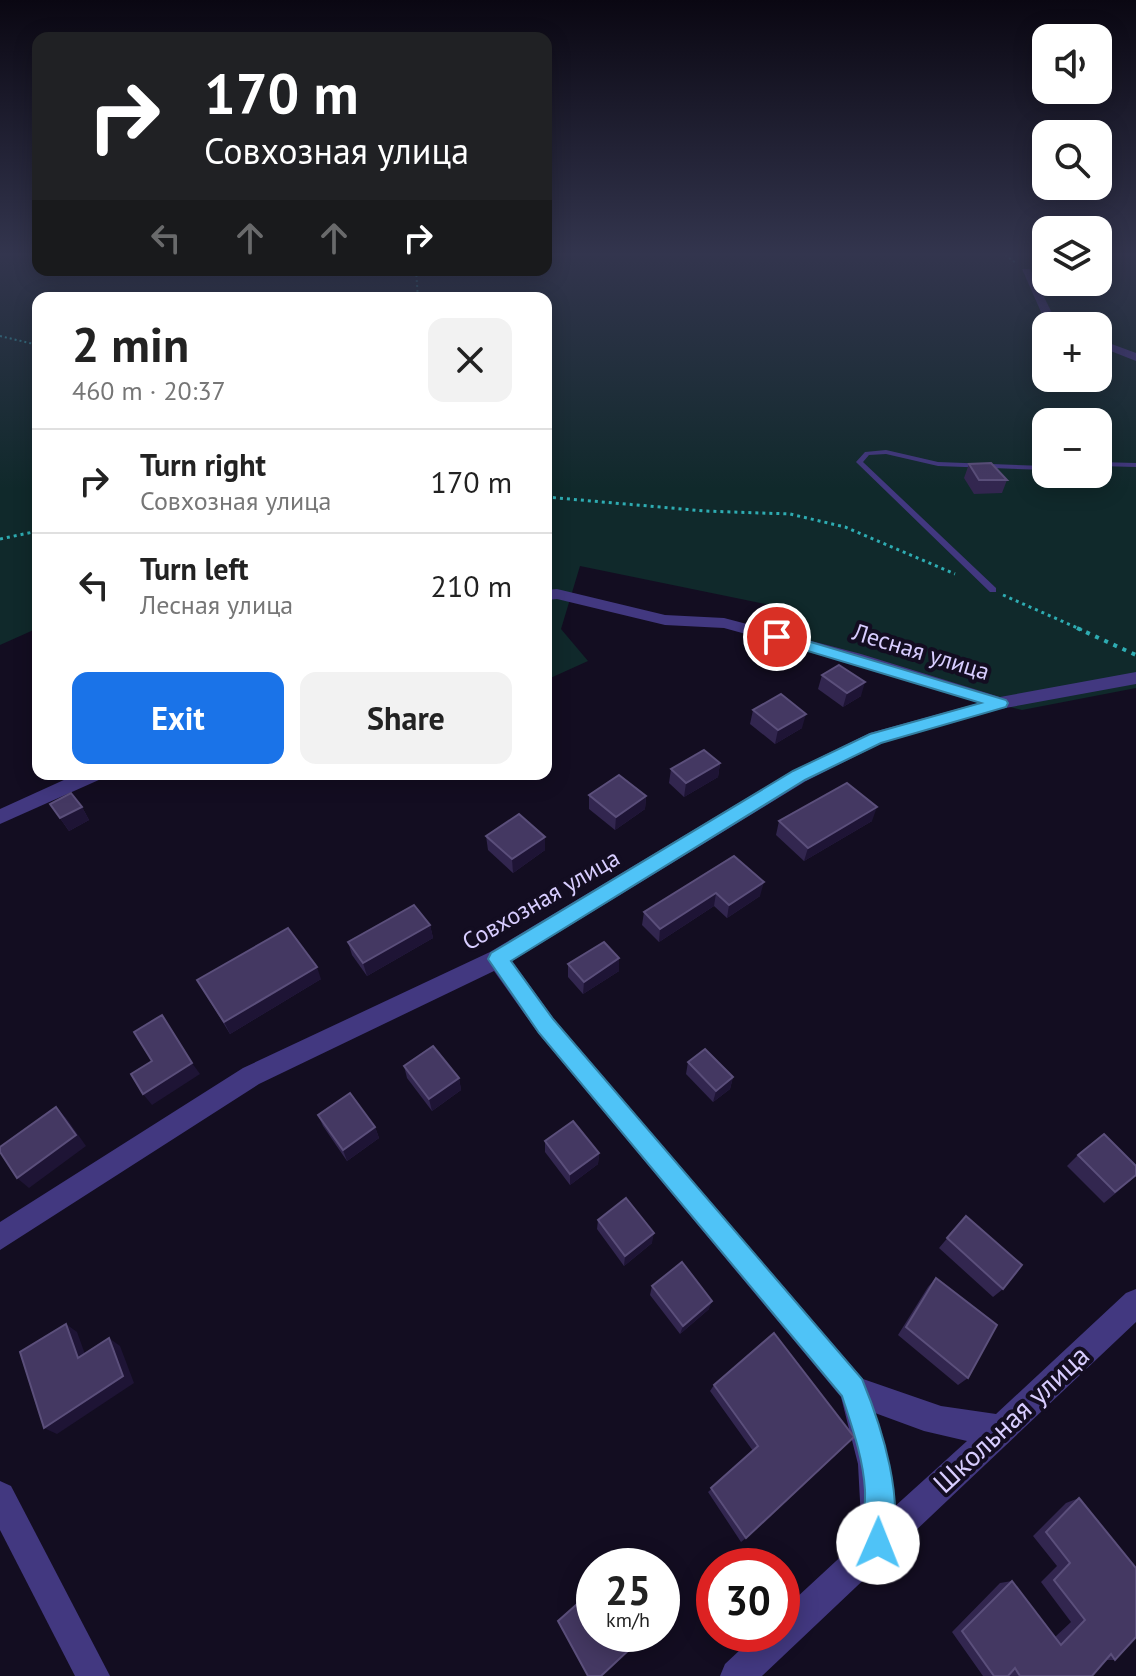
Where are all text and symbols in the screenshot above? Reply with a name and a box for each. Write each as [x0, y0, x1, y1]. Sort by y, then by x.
map controls [1032, 24, 1112, 488]
button: sound [1032, 24, 1112, 104]
text: 170 m [204, 57, 359, 129]
icon: right [72, 64, 176, 168]
button: search [1032, 120, 1112, 200]
text: Совхозная улица [204, 127, 469, 174]
icon: left [144, 216, 188, 260]
icon: ahead [228, 216, 272, 260]
icon: ahead [312, 216, 356, 260]
icon: right [396, 216, 440, 260]
button: layers [1032, 216, 1112, 296]
button: + [1032, 312, 1112, 392]
text: 2 min [72, 313, 189, 375]
button: close [428, 318, 512, 402]
text: 460 m · 20:37 [72, 374, 226, 407]
button: − [1032, 408, 1112, 488]
text: Turn right [140, 445, 266, 484]
icon: right [72, 459, 116, 503]
text: 170 m [431, 462, 512, 501]
text: Совхозная улица [140, 484, 331, 517]
text: Turn left [140, 549, 248, 588]
icon: left [72, 563, 116, 607]
text: 210 m [431, 566, 512, 605]
text: Лесная улица [140, 588, 293, 621]
pin [743, 603, 811, 671]
icon: arrive [755, 615, 799, 659]
street label: Лесная улица [848, 616, 993, 687]
button: Exit [72, 672, 284, 764]
button: Share [300, 672, 512, 764]
street label: Совхозная улица [456, 842, 625, 957]
street label: Школьная улица [925, 1337, 1097, 1501]
position arrow [836, 1501, 920, 1585]
speed limit sign: 30 [696, 1548, 800, 1652]
text: 25 [605, 1564, 651, 1616]
text: km/h [606, 1607, 650, 1633]

